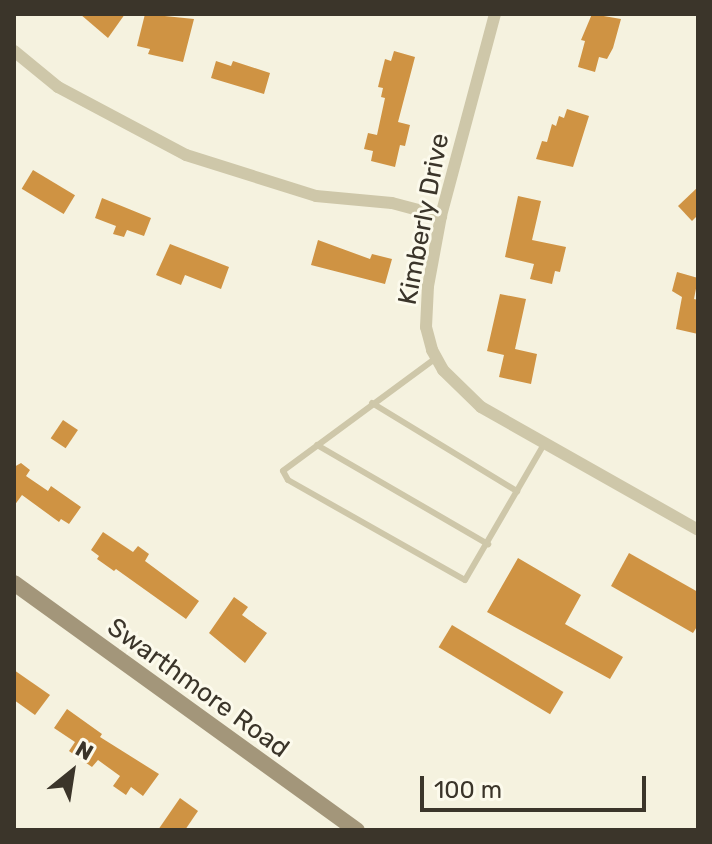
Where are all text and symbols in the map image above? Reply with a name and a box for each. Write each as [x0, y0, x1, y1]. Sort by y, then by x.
street label: Kimberly Drive [392, 130, 456, 308]
street label: Swarthmore Road [101, 612, 295, 764]
north arrow [32, 732, 112, 812]
text: N [71, 735, 98, 766]
scale bar [424, 760, 650, 810]
text: 100 m [434, 776, 502, 804]

